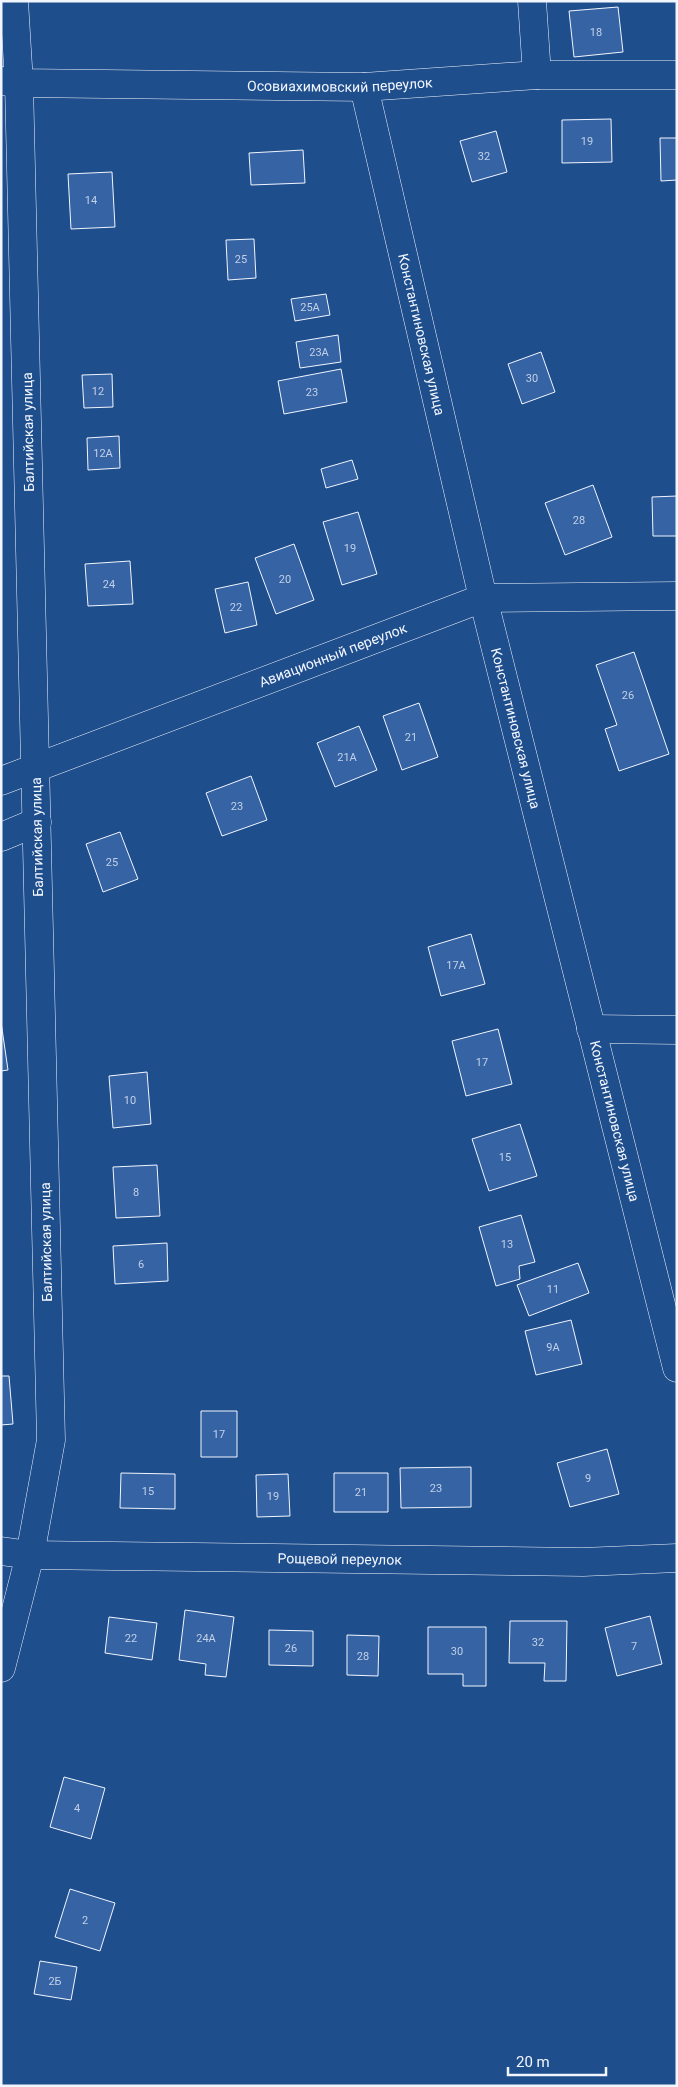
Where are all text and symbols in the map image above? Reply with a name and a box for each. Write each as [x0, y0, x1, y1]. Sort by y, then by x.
house number: 18 [590, 26, 602, 39]
street label: Осовиахимовский переулок [247, 74, 433, 95]
house number: 19 [581, 135, 593, 148]
house number: 32 [478, 150, 490, 163]
house number: 14 [85, 194, 97, 207]
street label: Константиновская улица [395, 252, 448, 417]
house number: 25 [235, 253, 247, 266]
house number: 25А [300, 301, 321, 314]
house number: 23А [309, 346, 330, 359]
street label: Балтийская улица [19, 372, 37, 492]
house number: 30 [526, 372, 538, 385]
house number: 12 [92, 385, 104, 398]
house number: 23 [306, 386, 318, 399]
house number: 12А [93, 447, 114, 460]
house number: 28 [573, 514, 585, 527]
house number: 19 [344, 542, 356, 555]
house number: 20 [279, 573, 291, 586]
house number: 24 [103, 578, 115, 591]
house number: 22 [230, 601, 242, 614]
street label: Авиационный переулок [257, 620, 409, 690]
street label: Константиновская улица [488, 646, 544, 811]
house number: 26 [622, 689, 634, 702]
house number: 21 [405, 731, 417, 744]
house number: 21А [337, 751, 358, 764]
street label: Балтийская улица [28, 777, 46, 897]
house number: 23 [231, 800, 243, 813]
house number: 25 [106, 856, 118, 869]
house number: 17А [446, 959, 467, 972]
street label: Константиновская улица [587, 1039, 643, 1203]
house number: 17 [476, 1056, 488, 1069]
house number: 10 [124, 1094, 136, 1107]
house number: 15 [499, 1151, 511, 1164]
street label: Балтийская улица [37, 1182, 55, 1302]
house number: 8 [133, 1186, 139, 1199]
house number: 13 [501, 1238, 513, 1251]
house number: 6 [138, 1258, 144, 1271]
house number: 11 [547, 1283, 559, 1296]
house number: 9А [546, 1341, 561, 1354]
house number: 17 [213, 1428, 225, 1441]
house number: 9 [585, 1472, 591, 1485]
house number: 23 [430, 1482, 442, 1495]
house number: 15 [142, 1485, 154, 1498]
house number: 21 [355, 1486, 367, 1499]
house number: 19 [267, 1490, 279, 1503]
street label: Рощевой переулок [278, 1550, 402, 1568]
house number: 22 [125, 1632, 137, 1645]
house number: 24А [196, 1632, 217, 1645]
house number: 32 [532, 1636, 544, 1649]
house number: 7 [631, 1640, 637, 1653]
house number: 26 [285, 1642, 297, 1655]
house number: 30 [451, 1645, 463, 1658]
house number: 28 [357, 1650, 369, 1663]
house number: 4 [74, 1802, 80, 1815]
house number: 2 [82, 1914, 88, 1927]
house number: 2Б [48, 1975, 62, 1988]
scale bar [508, 2044, 606, 2076]
text: 20 m [516, 2053, 550, 2071]

